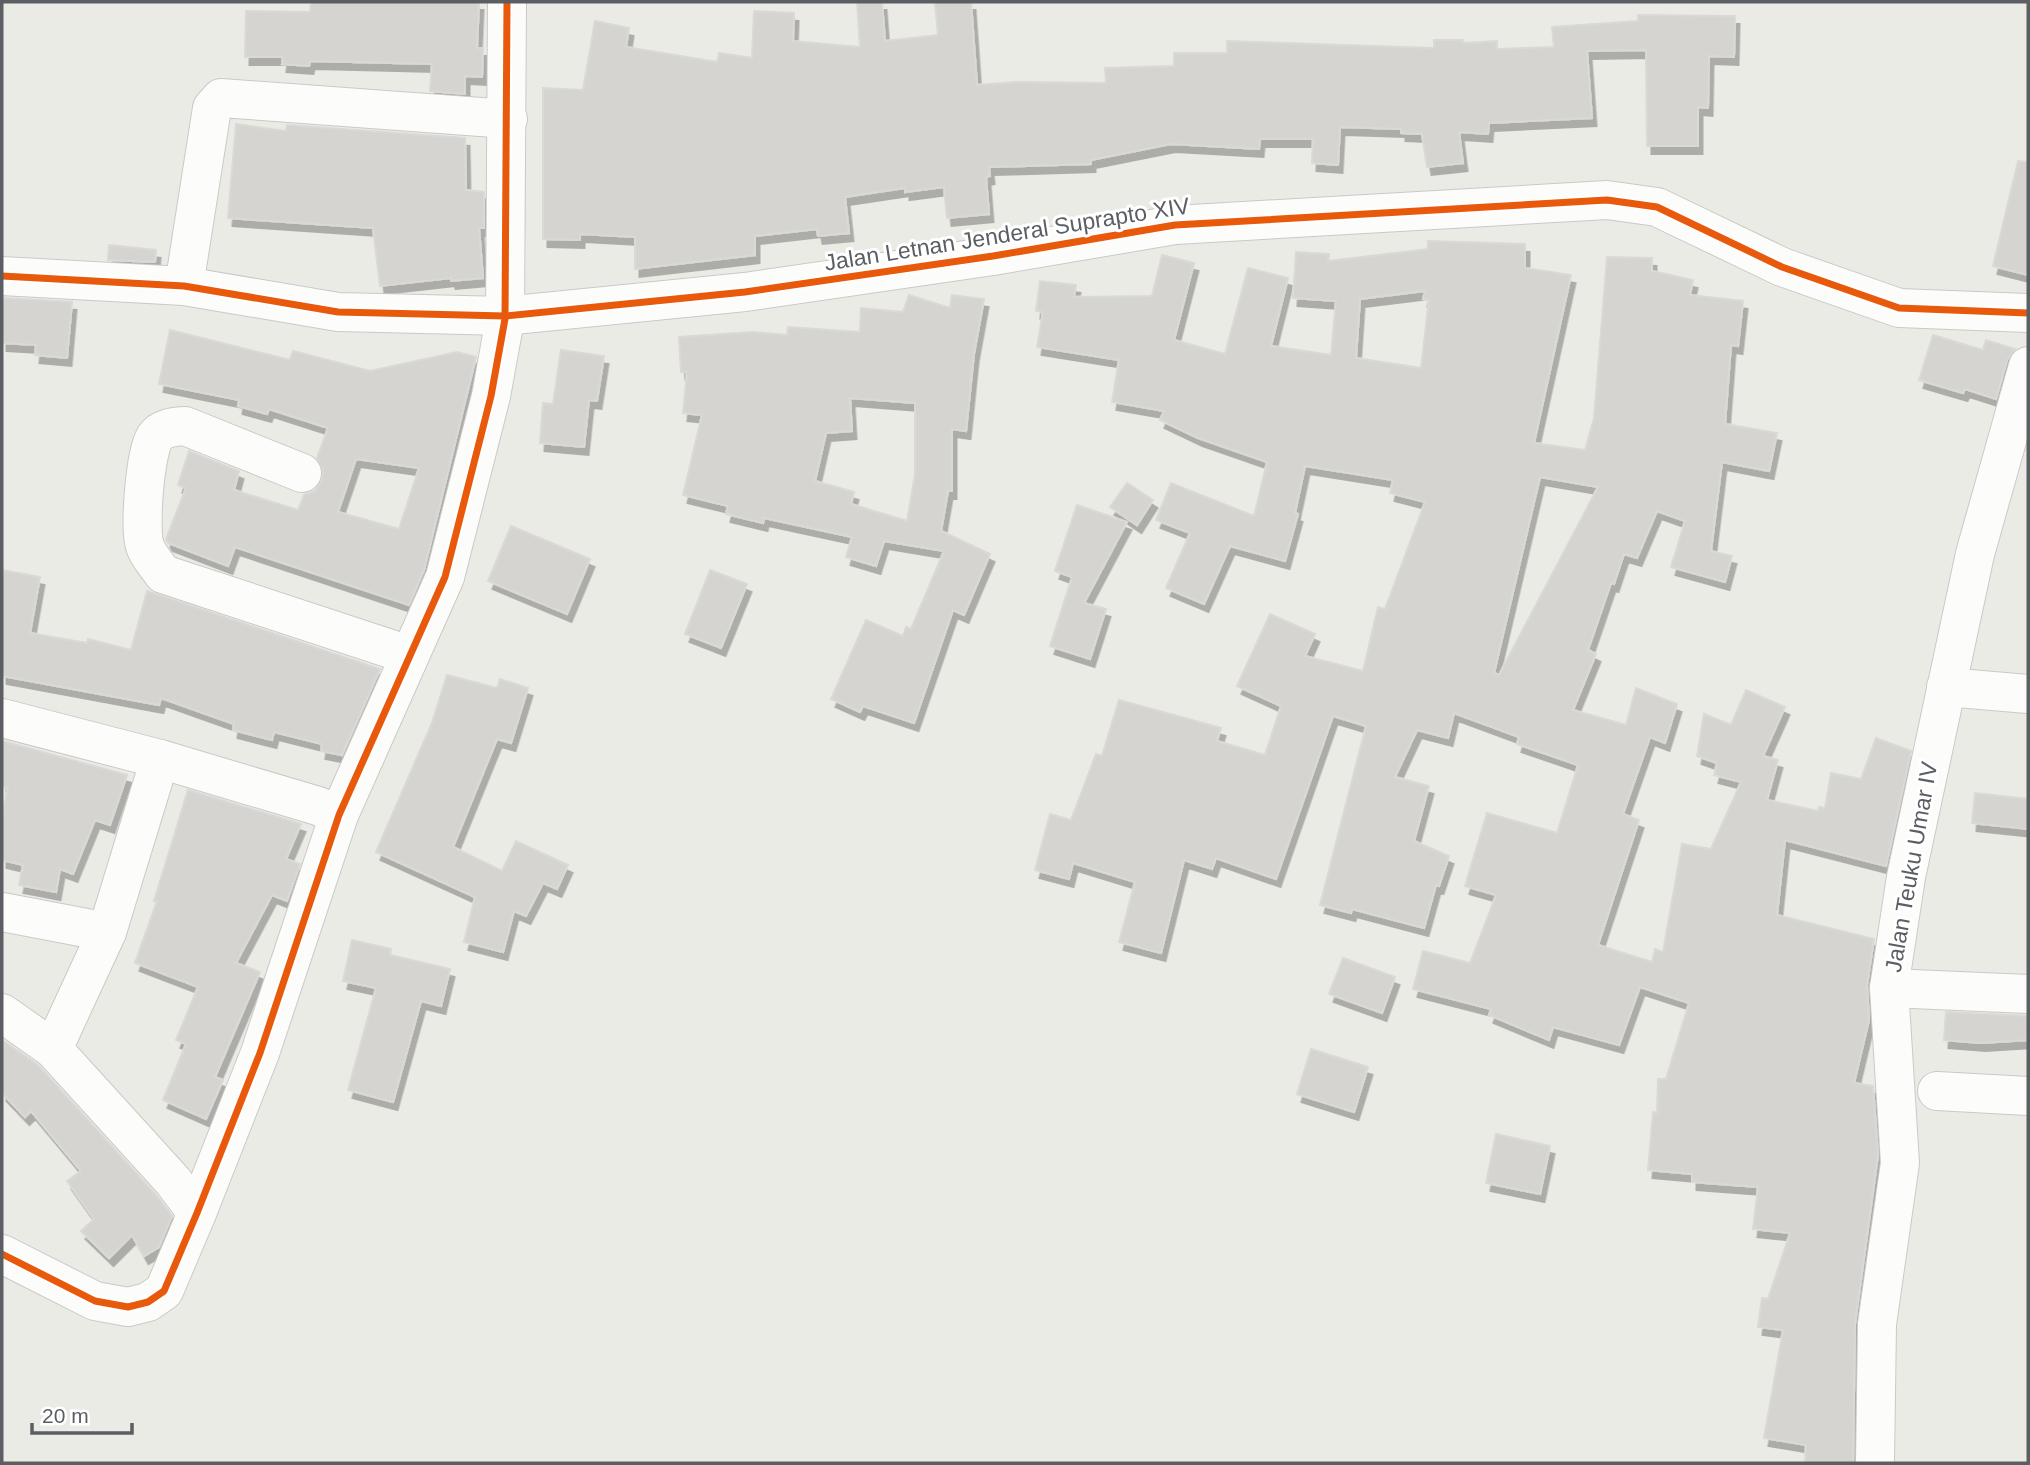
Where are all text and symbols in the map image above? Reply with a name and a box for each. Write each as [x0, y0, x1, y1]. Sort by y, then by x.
street label: Jalan Letnan Jenderal Suprapto XIV [822, 192, 1192, 276]
street label: Jalan Teuku Umar IV [1880, 759, 1942, 974]
scale bar [32, 1392, 131, 1436]
text: 20 m [42, 1404, 89, 1427]

